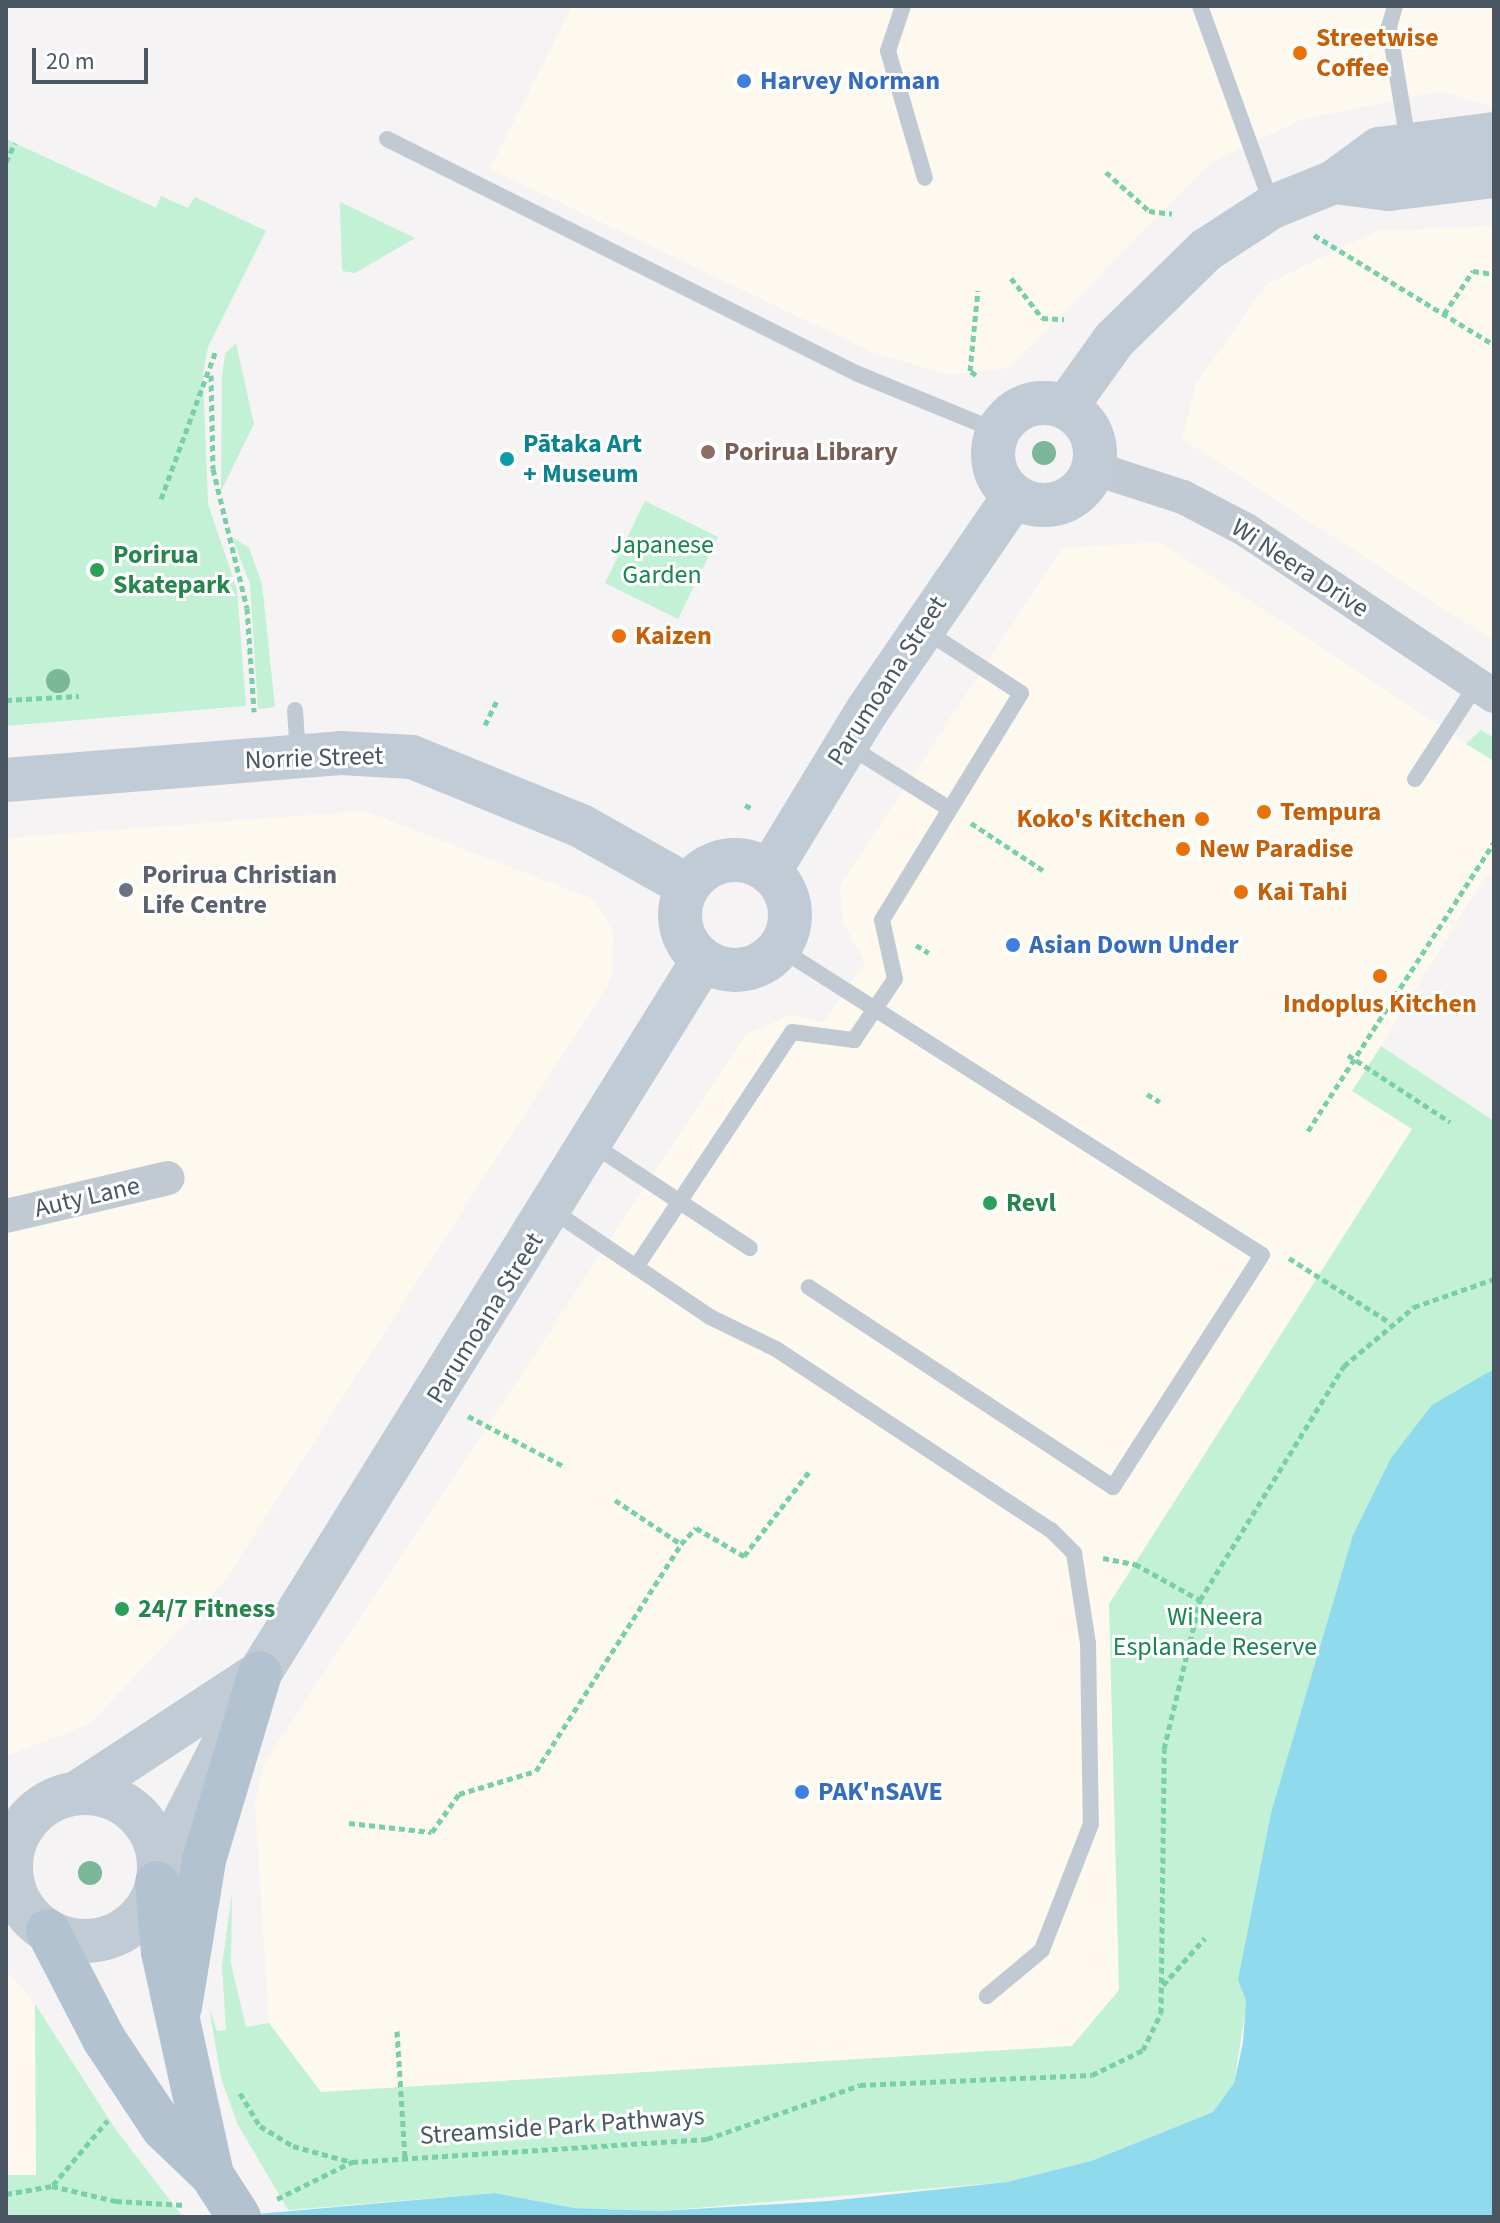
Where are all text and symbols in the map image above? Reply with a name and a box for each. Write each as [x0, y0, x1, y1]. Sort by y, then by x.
place label: Streetwise Coffee [1316, 22, 1439, 84]
scale bar [36, 32, 152, 82]
text: 20 m [46, 44, 95, 79]
marker: Streetwise Coffee [1291, 44, 1309, 62]
place label: Harvey Norman [760, 65, 940, 97]
marker: Harvey Norman [735, 72, 753, 90]
place label: Pātaka Art + Museum [523, 428, 642, 490]
place label: Porirua Library [724, 436, 898, 468]
marker: Porirua Library [699, 443, 717, 461]
marker: Pātaka Art + Museum [498, 450, 516, 468]
street label: Wi Neera Drive [1225, 512, 1375, 624]
park label: Japanese Garden [610, 529, 714, 590]
place label: Porirua Skatepark [113, 539, 231, 600]
marker: Porirua Skatepark [88, 561, 106, 579]
street label: Parumoana Street [821, 590, 953, 772]
place label: Kaizen [635, 620, 712, 652]
marker: Kaizen [610, 627, 628, 645]
street label: Norrie Street [244, 740, 384, 776]
place label: Tempura [1280, 796, 1381, 828]
place label: Koko's Kitchen [1017, 803, 1186, 835]
marker: Tempura [1255, 803, 1273, 821]
marker: Koko's Kitchen [1193, 810, 1211, 828]
place label: New Paradise [1199, 833, 1354, 865]
marker: New Paradise [1174, 840, 1192, 858]
place label: Porirua Christian Life Centre [142, 859, 337, 920]
place label: Kai Tahi [1257, 876, 1348, 908]
marker: Porirua Christian Life Centre [117, 881, 135, 899]
marker: Kai Tahi [1232, 883, 1250, 901]
place label: Asian Down Under [1029, 929, 1239, 961]
marker: Asian Down Under [1004, 936, 1022, 954]
marker: Indoplus Kitchen [1371, 967, 1389, 985]
place label: Indoplus Kitchen [1283, 988, 1477, 1020]
street label: Auty Lane [31, 1170, 143, 1224]
place label: Revl [1006, 1187, 1056, 1219]
marker: Revl [981, 1194, 999, 1212]
street label: Parumoana Street [420, 1227, 550, 1409]
place label: 24/7 Fitness [138, 1593, 275, 1625]
marker: 24/7 Fitness [113, 1600, 131, 1618]
park label: Wi Neera Esplanade Reserve [1113, 1601, 1317, 1662]
place label: PAK'nSAVE [818, 1776, 943, 1808]
marker: PAK'nSAVE [793, 1783, 811, 1801]
street label: Streamside Park Pathways [419, 2100, 705, 2152]

